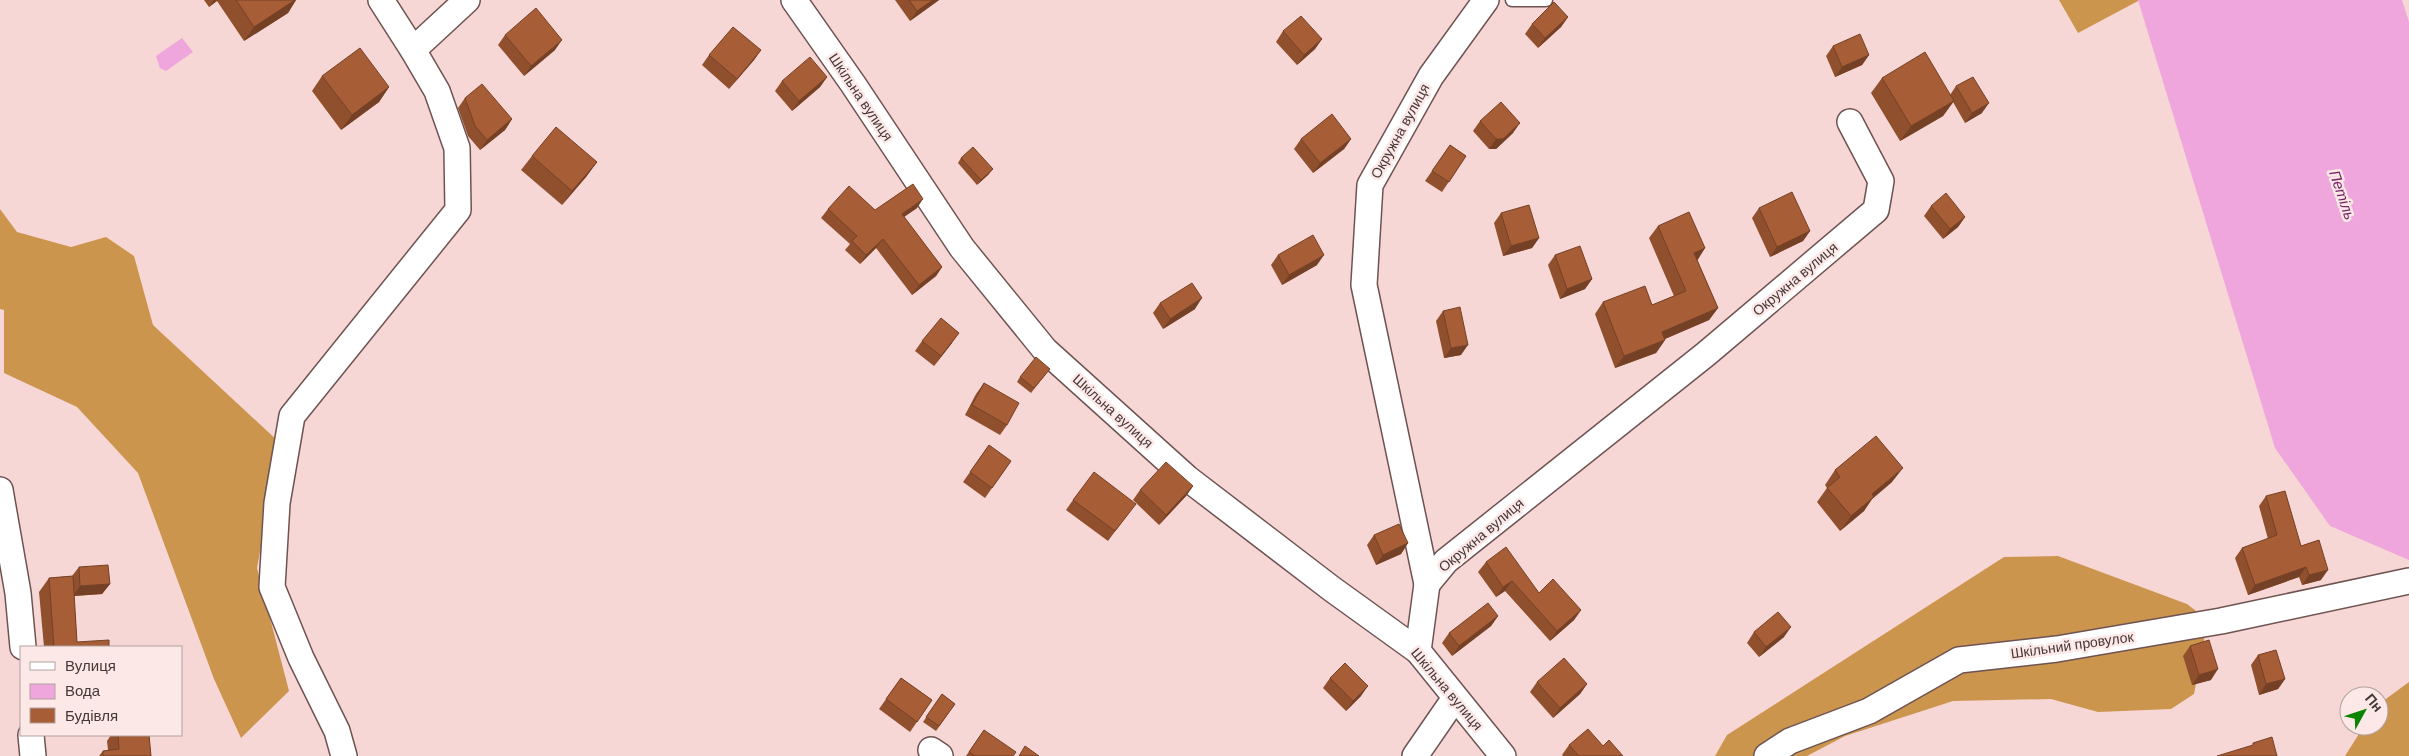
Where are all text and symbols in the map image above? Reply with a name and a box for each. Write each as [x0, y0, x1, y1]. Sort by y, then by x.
street label: Шкільна вулиця [825, 50, 897, 144]
street label: Окружна вулиця [1366, 80, 1434, 182]
water label: Петіль [2324, 168, 2360, 223]
street label: Окружна вулиця [1749, 238, 1841, 320]
street label: Шкільна вулиця [1069, 370, 1157, 452]
street label: Окружна вулиця [1435, 494, 1527, 576]
street label: Шкільний провулок [2009, 627, 2135, 663]
street label: Шкільна вулиця [1407, 644, 1487, 734]
legend [20, 646, 182, 736]
text: Вулиця [65, 656, 116, 676]
text: Вода [65, 681, 101, 701]
north arrow [2339, 686, 2389, 736]
text: Пн [2361, 690, 2387, 716]
text: Будівля [65, 706, 118, 726]

